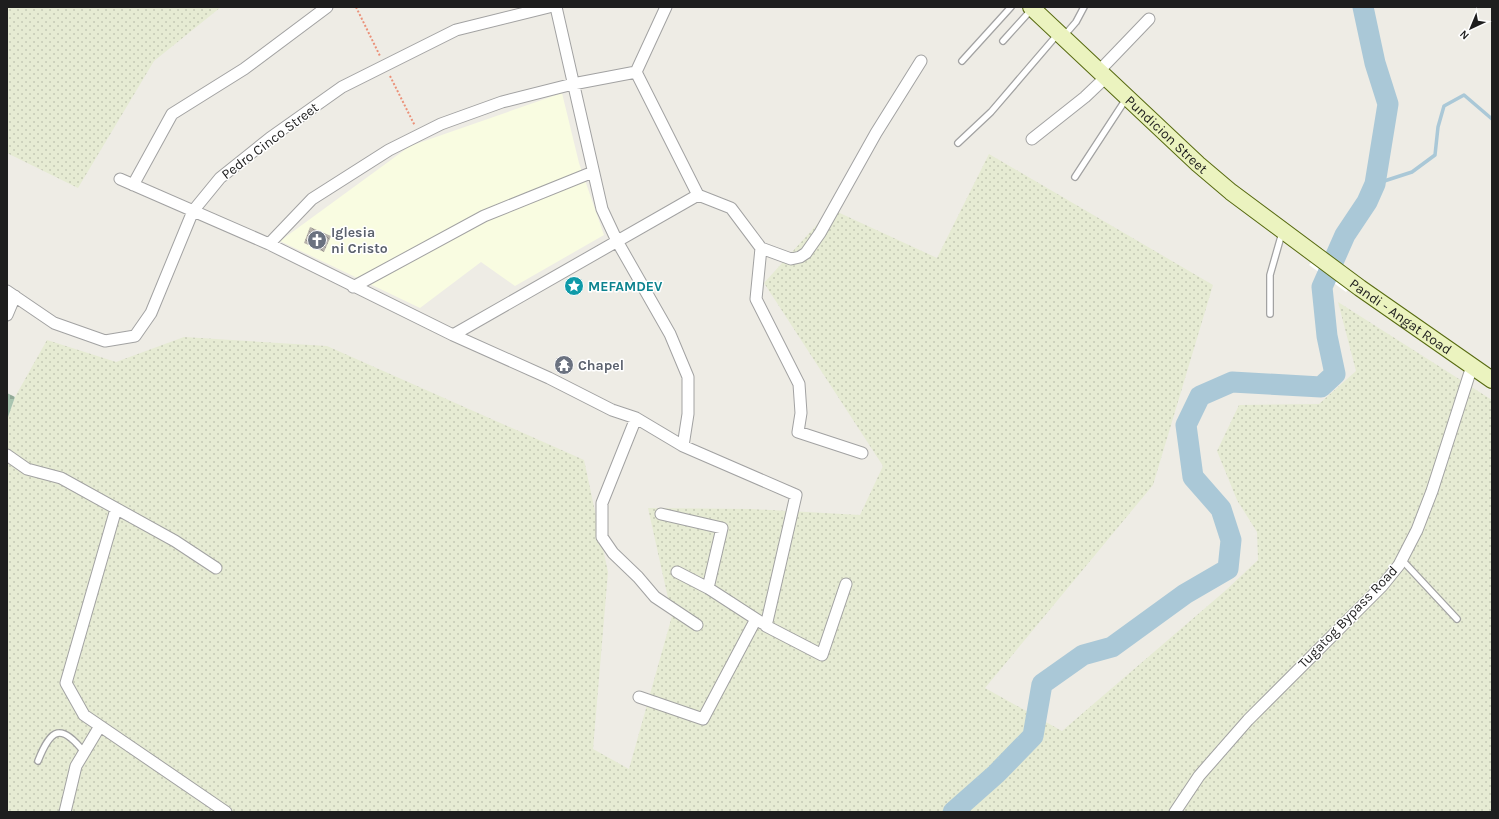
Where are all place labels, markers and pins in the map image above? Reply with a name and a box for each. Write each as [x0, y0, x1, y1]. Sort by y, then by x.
place label: Iglesia ni Cristo [331, 224, 388, 257]
church icon: Iglesia ni Cristo [306, 229, 328, 251]
place icon: MEFAMDEV [563, 275, 585, 297]
place label: MEFAMDEV [588, 278, 663, 295]
temple icon: Chapel [553, 354, 575, 376]
place label: Chapel [578, 357, 624, 374]

